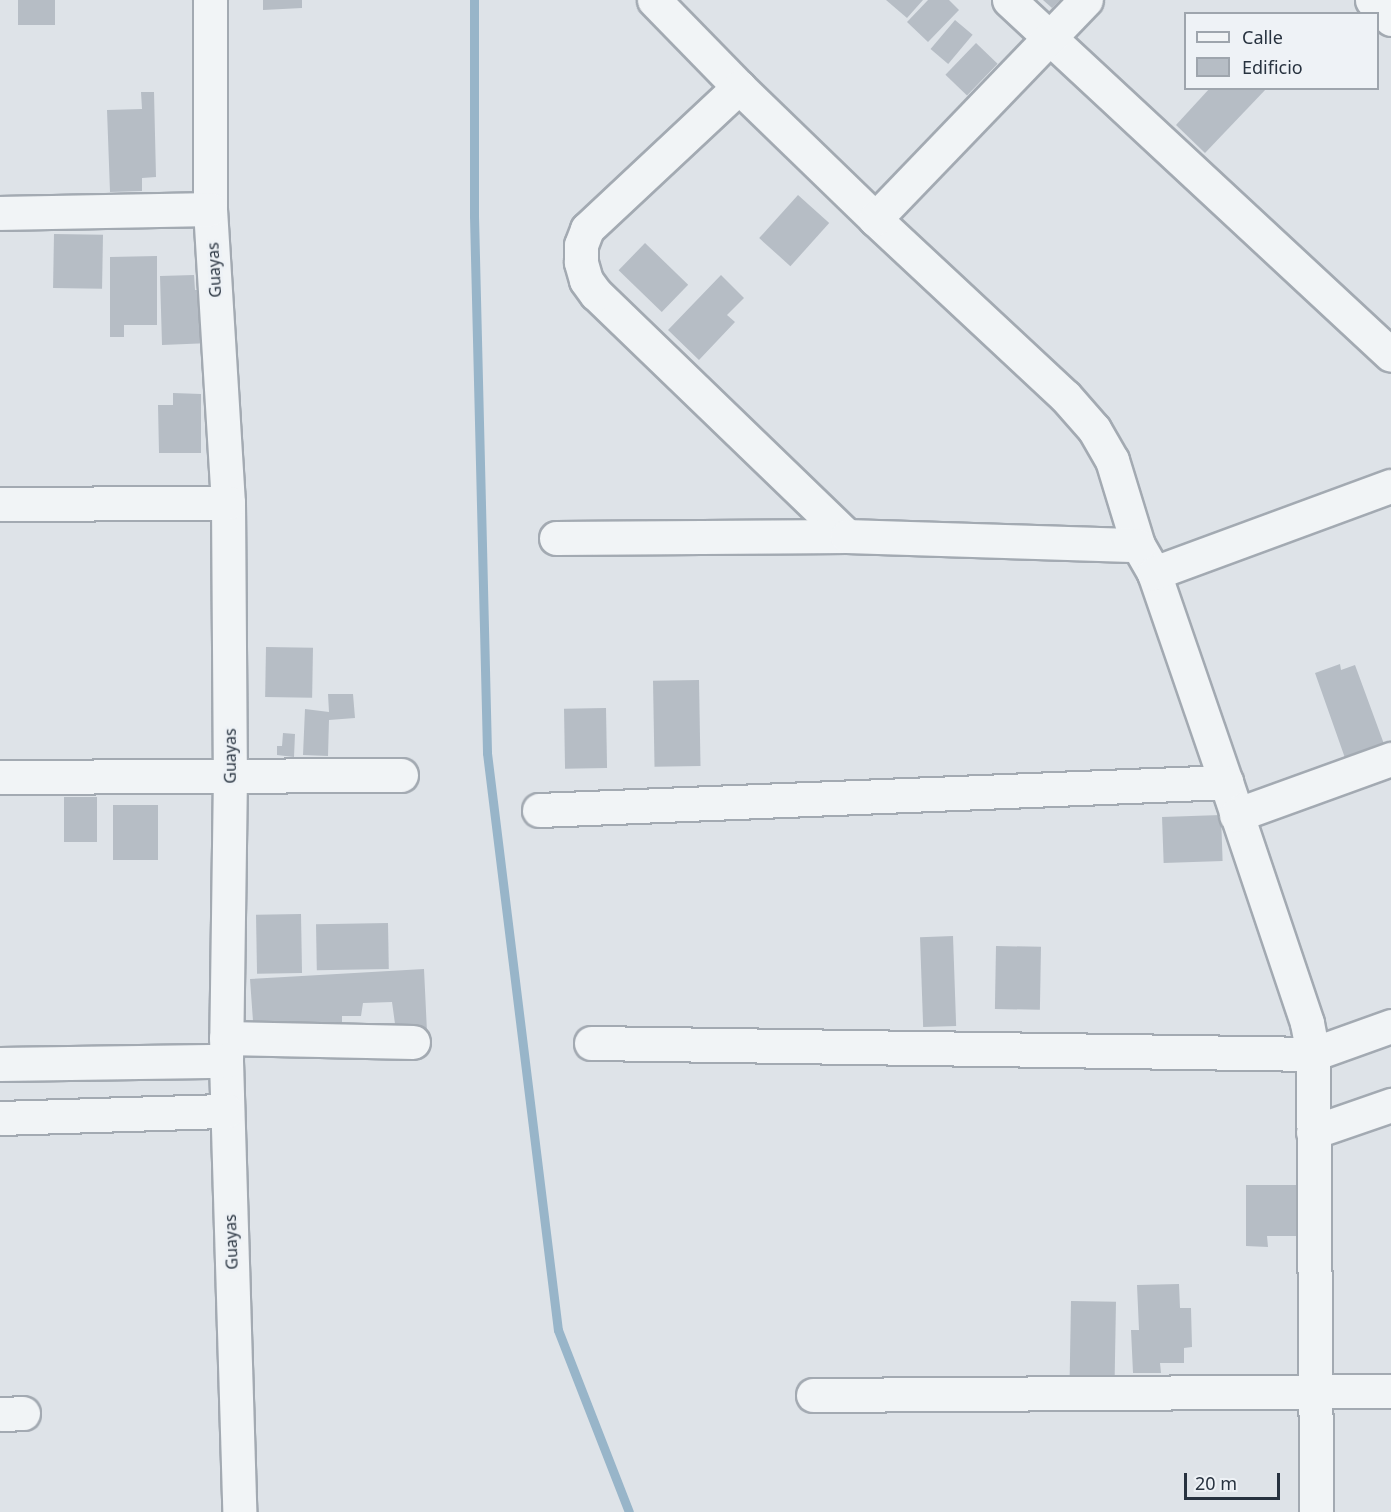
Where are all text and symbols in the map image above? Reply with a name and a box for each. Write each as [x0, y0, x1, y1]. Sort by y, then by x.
legend [1184, 12, 1379, 90]
text: Calle [1242, 25, 1283, 49]
text: Edificio [1242, 55, 1303, 79]
street label: Guayas [203, 242, 225, 298]
street label: Guayas [220, 728, 240, 784]
street label: Guayas [220, 1214, 242, 1270]
scale bar [1187, 1461, 1283, 1499]
text: 20 m [1195, 1471, 1237, 1495]

